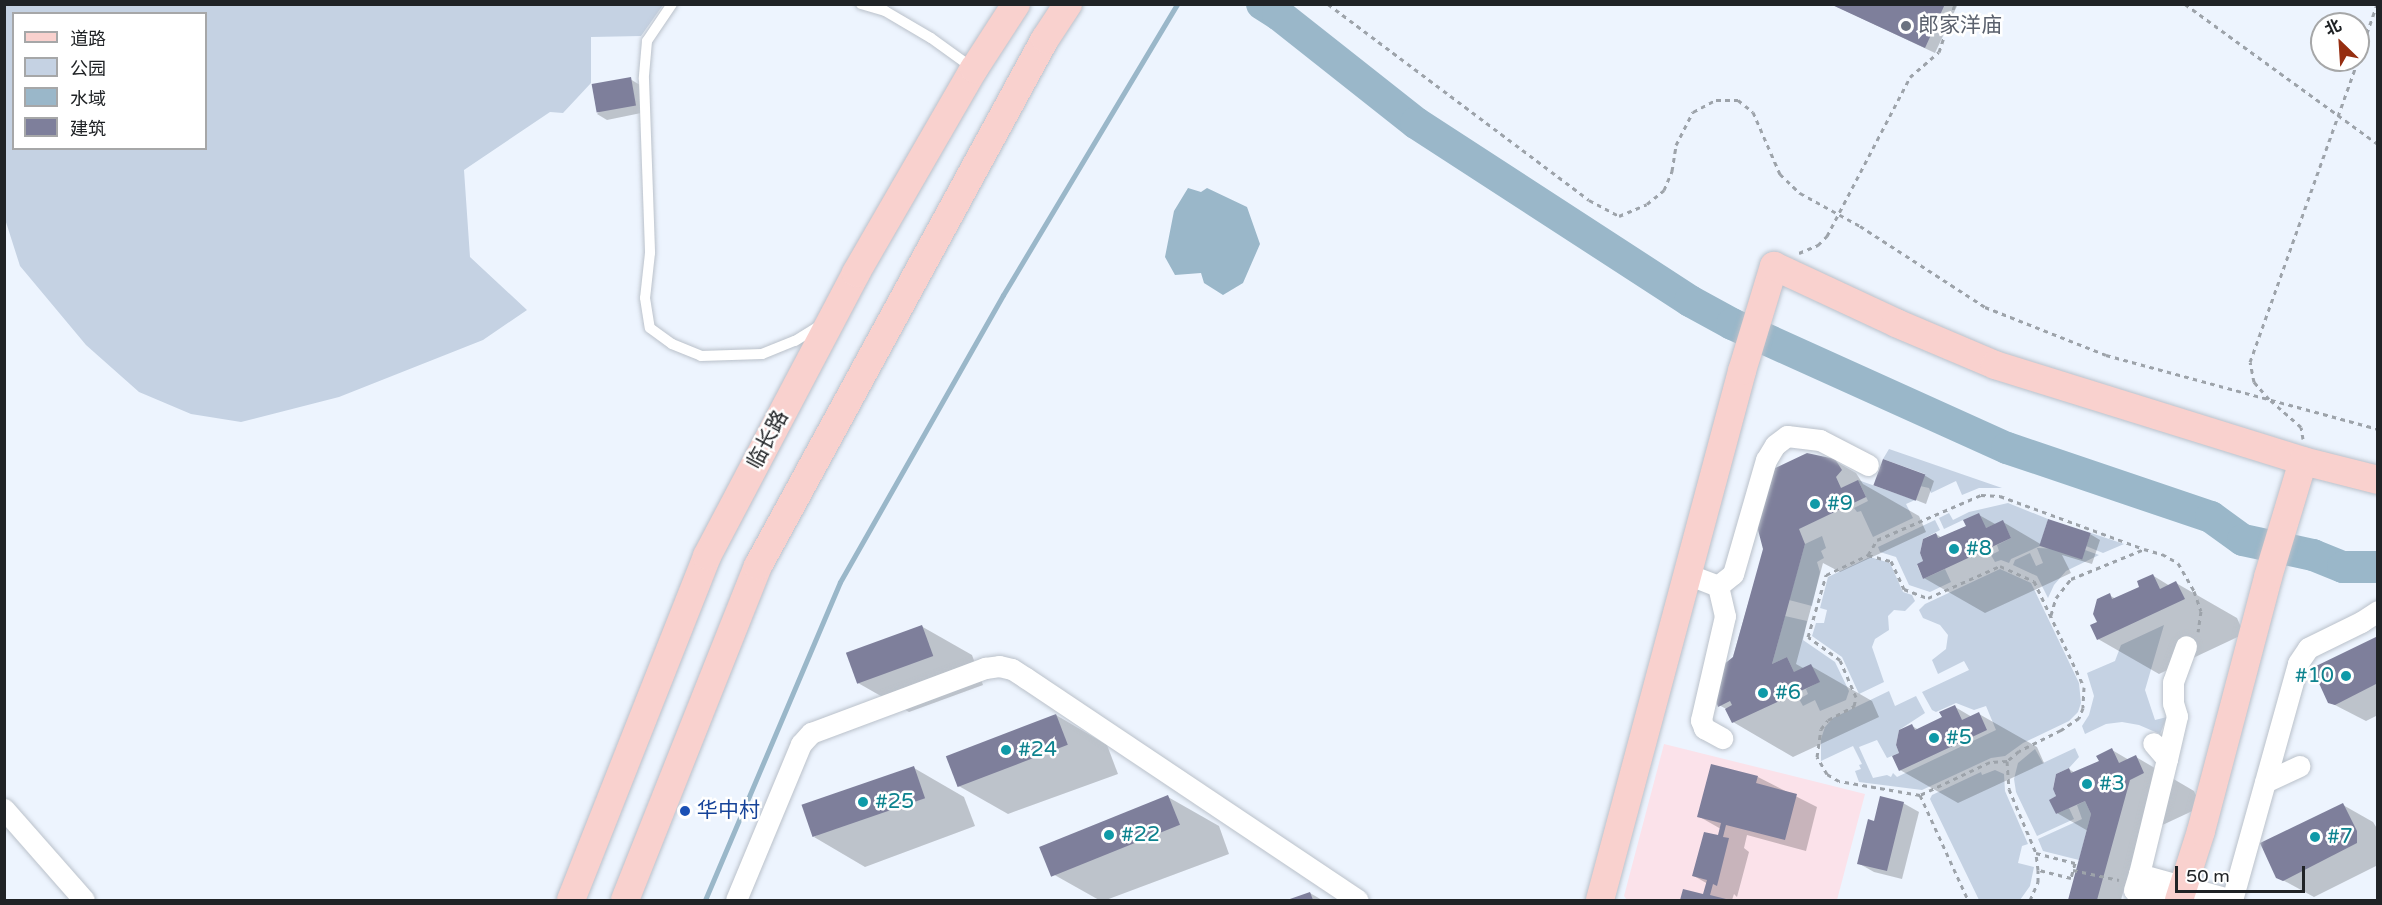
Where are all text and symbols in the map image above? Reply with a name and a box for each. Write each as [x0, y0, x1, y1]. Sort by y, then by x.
legend [12, 12, 207, 150]
north arrow [2310, 12, 2370, 72]
place label: 郎家洋庙 [1918, 13, 2002, 39]
text: 北 [2322, 15, 2345, 40]
marker: 郎家洋庙 [1899, 19, 1913, 33]
text: 道路 [70, 28, 106, 50]
text: 公园 [70, 58, 106, 80]
text: 水域 [70, 88, 106, 110]
text: 建筑 [70, 118, 106, 140]
street label: 临长路 [742, 406, 794, 474]
place label: #9 [1827, 491, 1853, 517]
marker: #9 [1808, 497, 1822, 511]
place label: #8 [1966, 536, 1992, 562]
marker: #8 [1947, 542, 1961, 556]
place label: #10 [2295, 663, 2334, 689]
marker: #10 [2339, 669, 2353, 683]
place label: #6 [1775, 680, 1801, 706]
marker: #6 [1756, 686, 1770, 700]
place label: #5 [1946, 725, 1972, 751]
marker: #5 [1927, 731, 1941, 745]
place label: #24 [1018, 737, 1057, 763]
marker: #24 [999, 743, 1013, 757]
place label: #3 [2099, 771, 2125, 797]
marker: #3 [2080, 777, 2094, 791]
place label: #25 [875, 789, 914, 815]
marker: #25 [856, 795, 870, 809]
place label: 华中村 [697, 798, 760, 824]
marker: 华中村 [678, 804, 692, 818]
place label: #22 [1121, 822, 1160, 848]
place label: #7 [2327, 824, 2353, 850]
marker: #22 [1102, 828, 1116, 842]
marker: #7 [2308, 830, 2322, 844]
scale bar [2178, 854, 2308, 892]
text: 50 m [2186, 865, 2230, 887]

